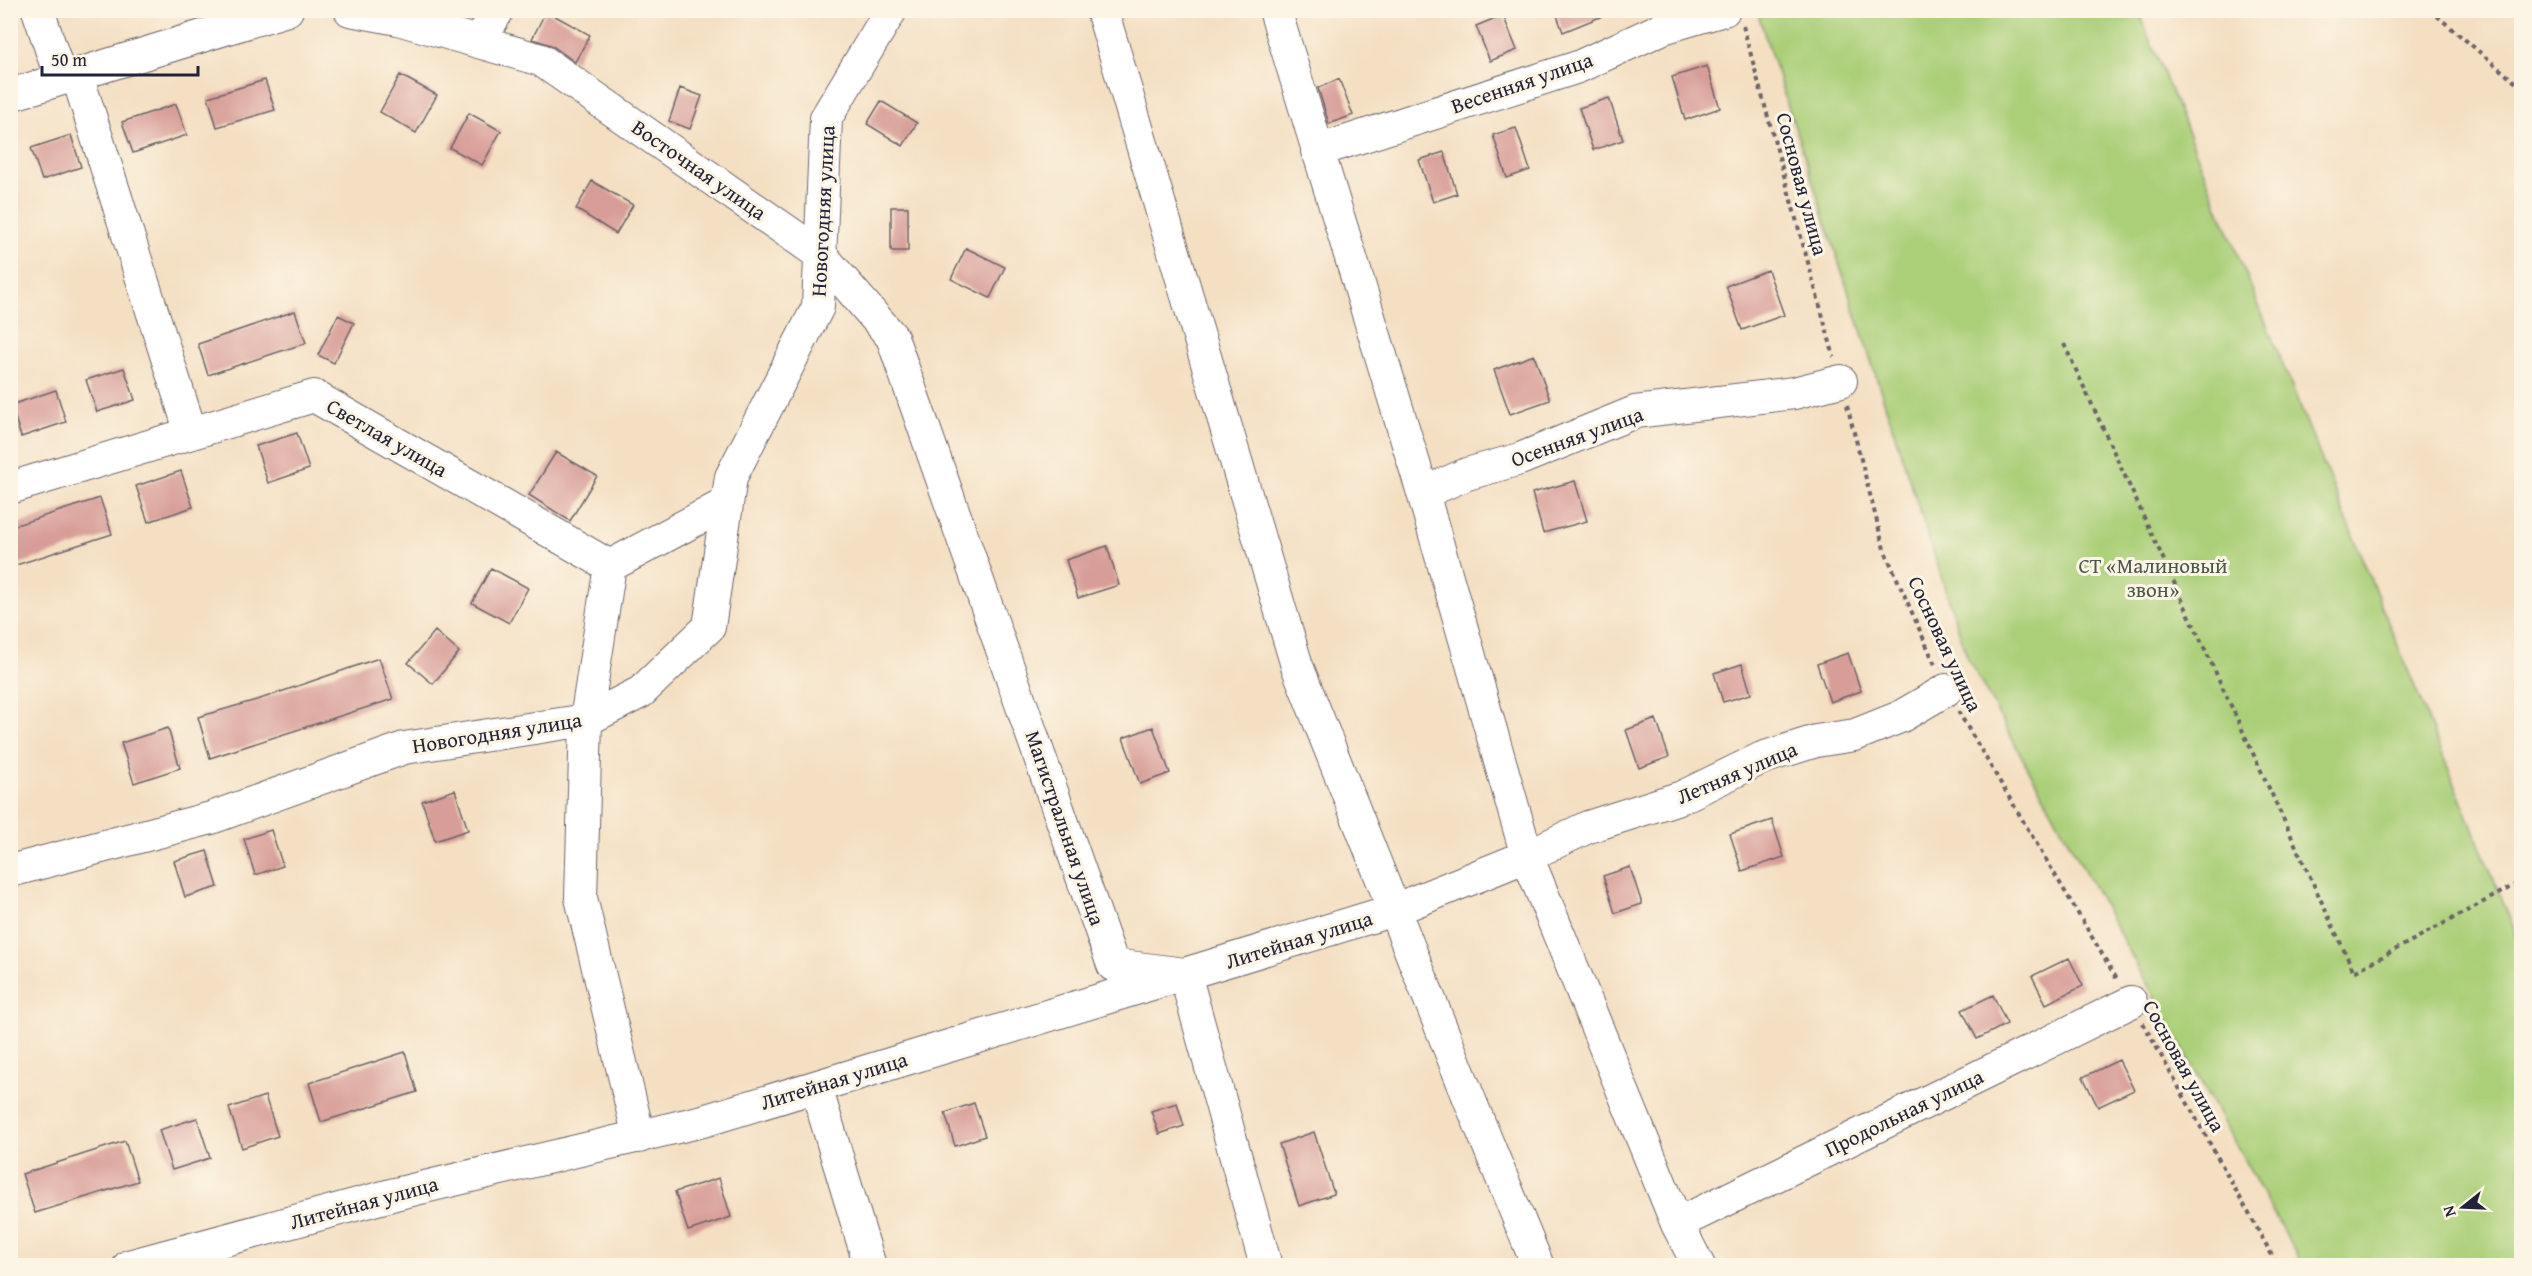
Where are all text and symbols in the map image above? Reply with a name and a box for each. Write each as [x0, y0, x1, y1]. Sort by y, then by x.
scale bar [42, 39, 198, 77]
street label: Весенняя улица [1447, 44, 1597, 121]
text: 50 m [51, 46, 87, 73]
street label: Сосновая улица [1769, 109, 1836, 259]
street label: Восточная улица [626, 112, 773, 228]
street label: Новогодняя улица [803, 125, 842, 297]
street label: Светлая улица [321, 390, 454, 485]
street label: Осенняя улица [1506, 398, 1647, 475]
park label: СТ «Малиновый звон» [2078, 550, 2228, 605]
street label: Сосновая улица [1900, 571, 1990, 717]
street label: Новогодняя улица [410, 704, 584, 761]
street label: Магистральная улица [1018, 726, 1113, 929]
street label: Летняя улица [1672, 733, 1802, 812]
street label: Литейная улица [1221, 902, 1376, 977]
street label: Сосновая улица [2135, 994, 2234, 1137]
street label: Литейная улица [756, 1043, 911, 1118]
street label: Продольная улица [1819, 1061, 1988, 1164]
street label: Литейная улица [286, 1168, 442, 1237]
north arrow [2433, 1177, 2493, 1237]
text: N [2436, 1203, 2462, 1220]

